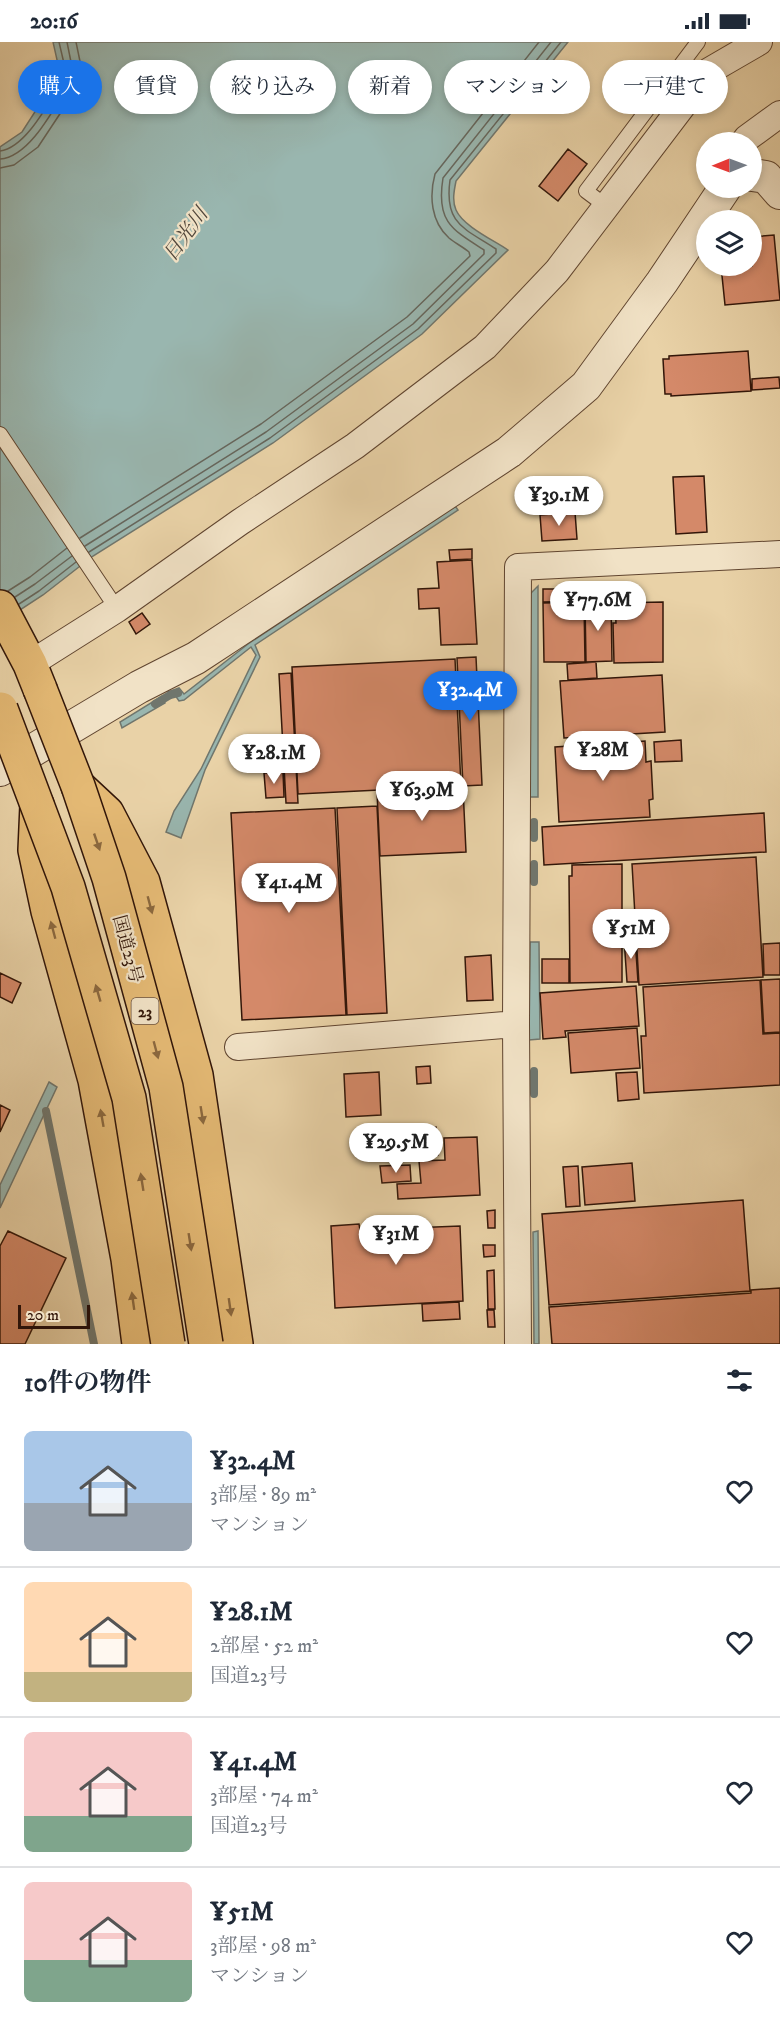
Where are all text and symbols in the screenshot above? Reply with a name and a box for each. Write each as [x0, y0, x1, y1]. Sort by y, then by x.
text: 20:16 [30, 8, 78, 35]
chip: 購入 [18, 60, 102, 114]
chip: 賃貸 [114, 60, 198, 114]
chip: 絞り込み [210, 60, 336, 114]
chip: 新着 [348, 60, 432, 114]
chip: マンション [444, 60, 590, 114]
chip: 一戸建て [602, 60, 728, 114]
north arrow [696, 132, 762, 198]
map controls [696, 132, 762, 276]
water label: 日光川 [158, 202, 215, 266]
button: layers [696, 210, 762, 276]
pin: ¥39.1M [510, 476, 608, 527]
text: ¥39.1M [528, 483, 590, 508]
pin: ¥77.6M [549, 581, 647, 632]
text: ¥77.6M [564, 588, 632, 613]
pin: ¥32.4M [421, 671, 519, 722]
text: ¥32.4M [437, 678, 503, 703]
pin: ¥28M [567, 731, 639, 782]
pin: ¥28.1M [225, 734, 323, 785]
text: ¥28M [577, 738, 629, 763]
text: ¥28.1M [242, 741, 306, 766]
pin: ¥63.9M [373, 771, 471, 822]
text: ¥63.9M [390, 778, 454, 803]
one-way arrow [92, 833, 102, 851]
pin: ¥41.4M [240, 863, 338, 914]
text: ¥41.4M [255, 870, 323, 895]
one-way arrow [145, 896, 155, 915]
pin: ¥51M [595, 909, 667, 960]
street label: 国道23号 [107, 913, 147, 986]
text: ¥51M [607, 916, 655, 941]
one-way arrow [48, 921, 58, 939]
one-way arrow [93, 984, 103, 1002]
road number: 23 [132, 998, 158, 1024]
one-way arrow [152, 1041, 161, 1059]
one-way arrow [197, 1106, 206, 1125]
one-way arrow [97, 1109, 106, 1128]
pin: ¥29.5M [347, 1123, 445, 1174]
text: ¥29.5M [363, 1130, 429, 1155]
one-way arrow [138, 1173, 147, 1192]
pin: ¥31M [360, 1215, 432, 1266]
text: ¥31M [373, 1222, 419, 1247]
one-way arrow [186, 1232, 195, 1251]
one-way arrow [129, 1292, 138, 1311]
one-way arrow [226, 1297, 235, 1316]
scale bar [18, 1302, 90, 1330]
text: 20 m [27, 1305, 59, 1325]
icon: filters [723, 1364, 756, 1397]
text: 10件の物件 [24, 1367, 151, 1400]
text: ¥32.4M [210, 1445, 295, 1478]
icon: home [72, 1455, 144, 1527]
icon: heart [723, 1475, 756, 1508]
text: 3部屋 · 89 m² [210, 1483, 316, 1508]
text: マンション [210, 1513, 309, 1538]
text: ¥28.1M [210, 1596, 293, 1629]
icon: home [72, 1606, 144, 1678]
icon: heart [723, 1626, 756, 1659]
text: 2部屋 · 52 m² [210, 1634, 318, 1659]
text: 国道23号 [210, 1664, 287, 1689]
text: ¥41.4M [210, 1746, 297, 1779]
icon: home [72, 1756, 144, 1828]
icon: heart [723, 1776, 756, 1809]
text: 3部屋 · 74 m² [210, 1784, 318, 1809]
text: 国道23号 [210, 1814, 287, 1839]
text: ¥51M [210, 1896, 274, 1929]
icon: home [72, 1906, 144, 1978]
icon: heart [723, 1926, 756, 1959]
text: 3部屋 · 98 m² [210, 1934, 316, 1959]
text: マンション [210, 1964, 309, 1989]

